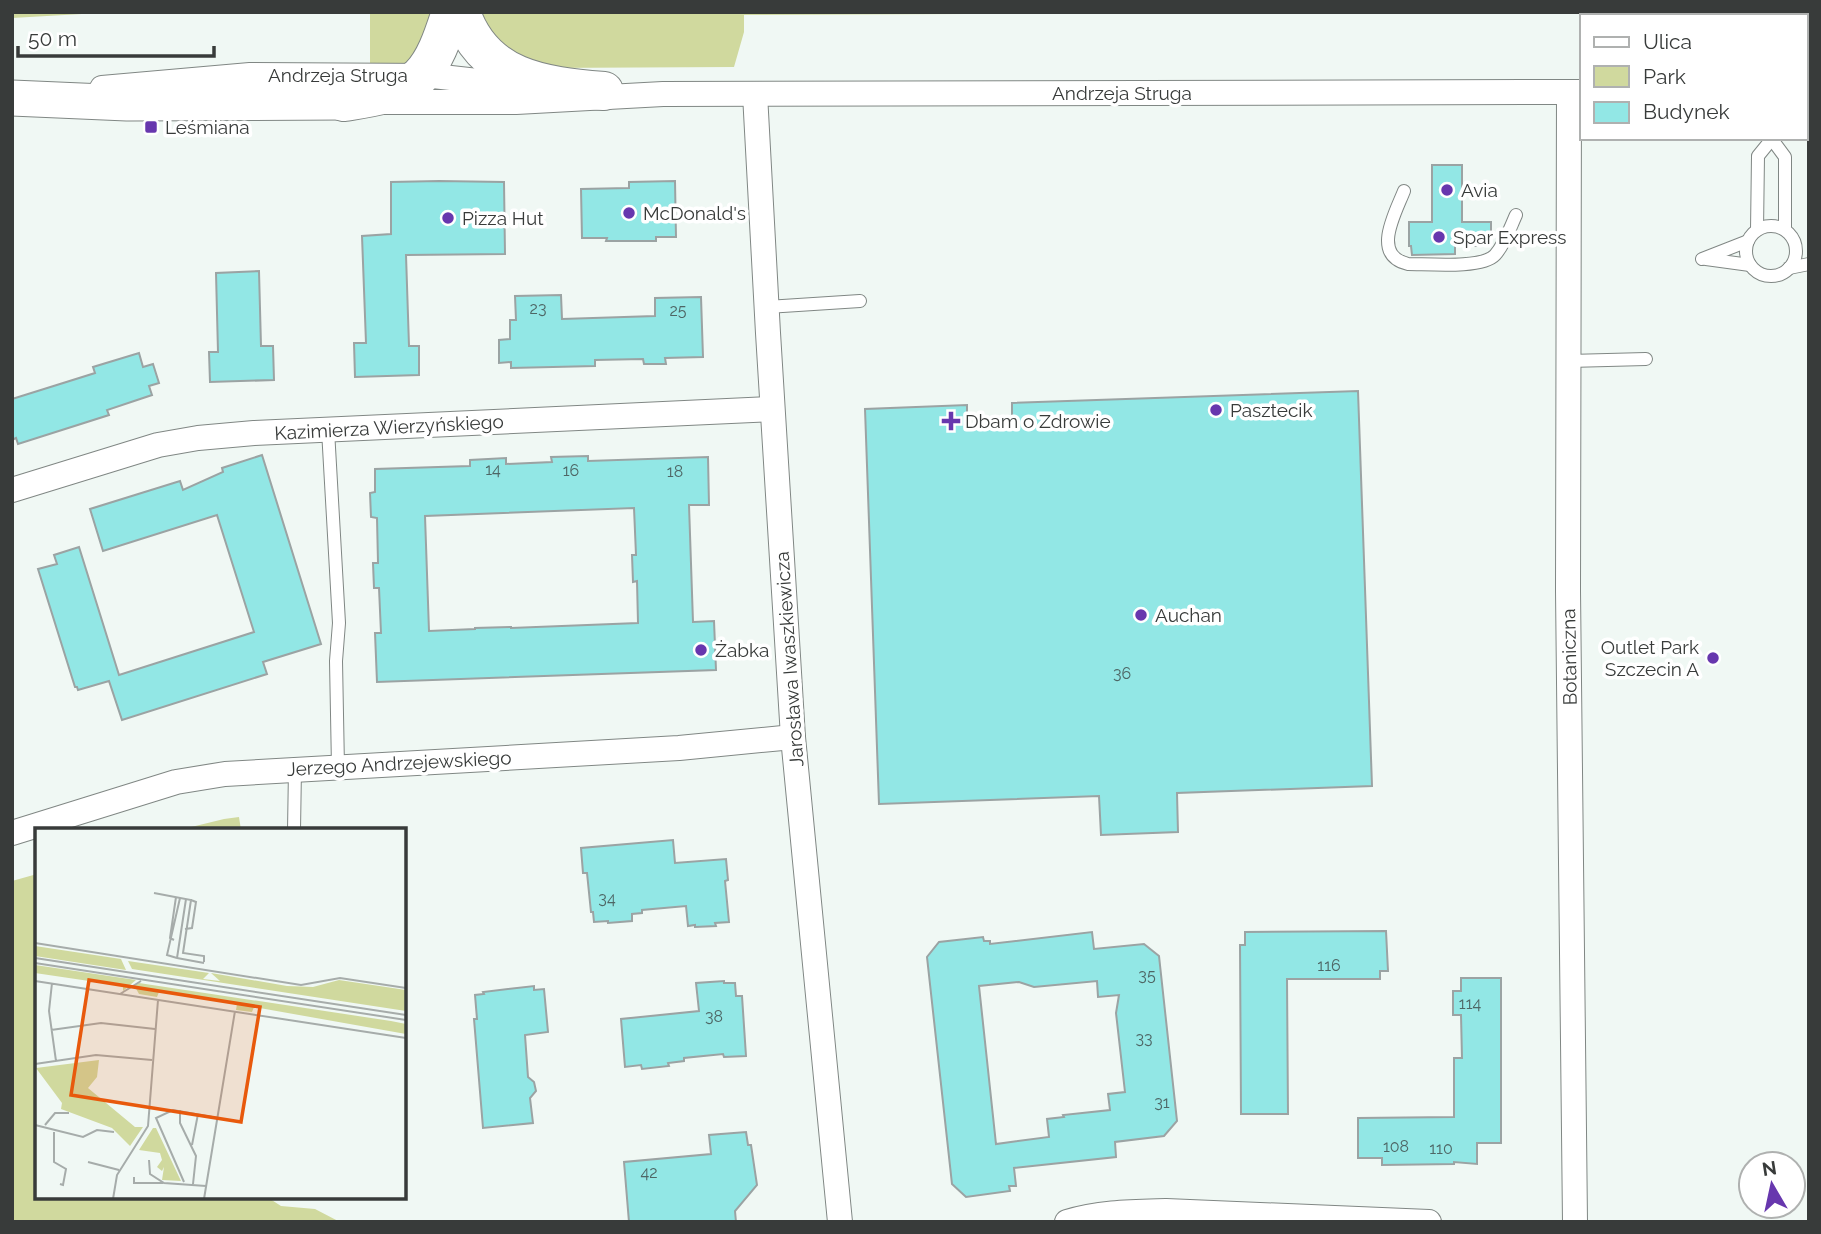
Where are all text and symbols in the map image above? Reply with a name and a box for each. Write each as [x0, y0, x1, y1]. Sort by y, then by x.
scale bar [18, 14, 214, 58]
legend [1580, 14, 1807, 140]
text: 50 m [28, 26, 77, 51]
text: Ulica [1643, 29, 1692, 54]
street label: Andrzeja Struga [268, 64, 408, 86]
text: Park [1643, 64, 1686, 89]
street label: Andrzeja Struga [1052, 82, 1192, 104]
text: Budynek [1643, 99, 1730, 124]
place label: Leśmiana [165, 116, 250, 138]
marker: Leśmiana [143, 119, 159, 135]
place label: Avia [1461, 179, 1498, 201]
marker: Avia [1439, 182, 1455, 198]
place label: McDonald's [643, 202, 746, 224]
marker: McDonald's [621, 205, 637, 221]
place label: Pizza Hut [462, 207, 544, 229]
marker: Pizza Hut [440, 210, 456, 226]
place label: Spar Express [1453, 226, 1566, 248]
marker: Spar Express [1431, 229, 1447, 245]
house number: 23 [530, 299, 546, 318]
house number: 25 [669, 301, 687, 320]
place label: Pasztecik [1230, 399, 1313, 421]
marker: Pasztecik [1208, 402, 1224, 418]
street label: Kazimierza Wierzyńskiego [274, 410, 504, 444]
place label: Dbam o Zdrowie [965, 410, 1111, 432]
marker: Dbam o Zdrowie [943, 413, 959, 429]
house number: 14 [485, 460, 501, 479]
house number: 16 [563, 461, 579, 480]
house number: 18 [667, 462, 683, 481]
street label: Jarosława Iwaszkiewicza [771, 551, 807, 767]
place label: Auchan [1155, 604, 1222, 626]
marker: Auchan [1133, 607, 1149, 623]
street label: Botaniczna [1557, 608, 1581, 706]
place label: Outlet Park Szczecin A [1601, 636, 1699, 680]
place label: Żabka [715, 639, 769, 661]
marker: Żabka [693, 642, 709, 658]
marker: Outlet Park Szczecin A [1705, 650, 1721, 666]
house number: 36 [1113, 664, 1131, 683]
street label: Jerzego Andrzejewskiego [286, 746, 512, 780]
inset map [35, 828, 406, 1199]
house number: 34 [598, 889, 616, 908]
house number: 116 [1317, 956, 1341, 975]
house number: 35 [1138, 966, 1156, 985]
house number: 114 [1459, 994, 1481, 1013]
house number: 38 [705, 1007, 723, 1026]
house number: 33 [1135, 1029, 1153, 1048]
house number: 31 [1154, 1093, 1170, 1112]
house number: 108 [1383, 1137, 1409, 1156]
house number: 110 [1429, 1139, 1453, 1158]
north arrow [1737, 1150, 1807, 1220]
text: N [1760, 1156, 1778, 1180]
house number: 42 [640, 1163, 658, 1182]

